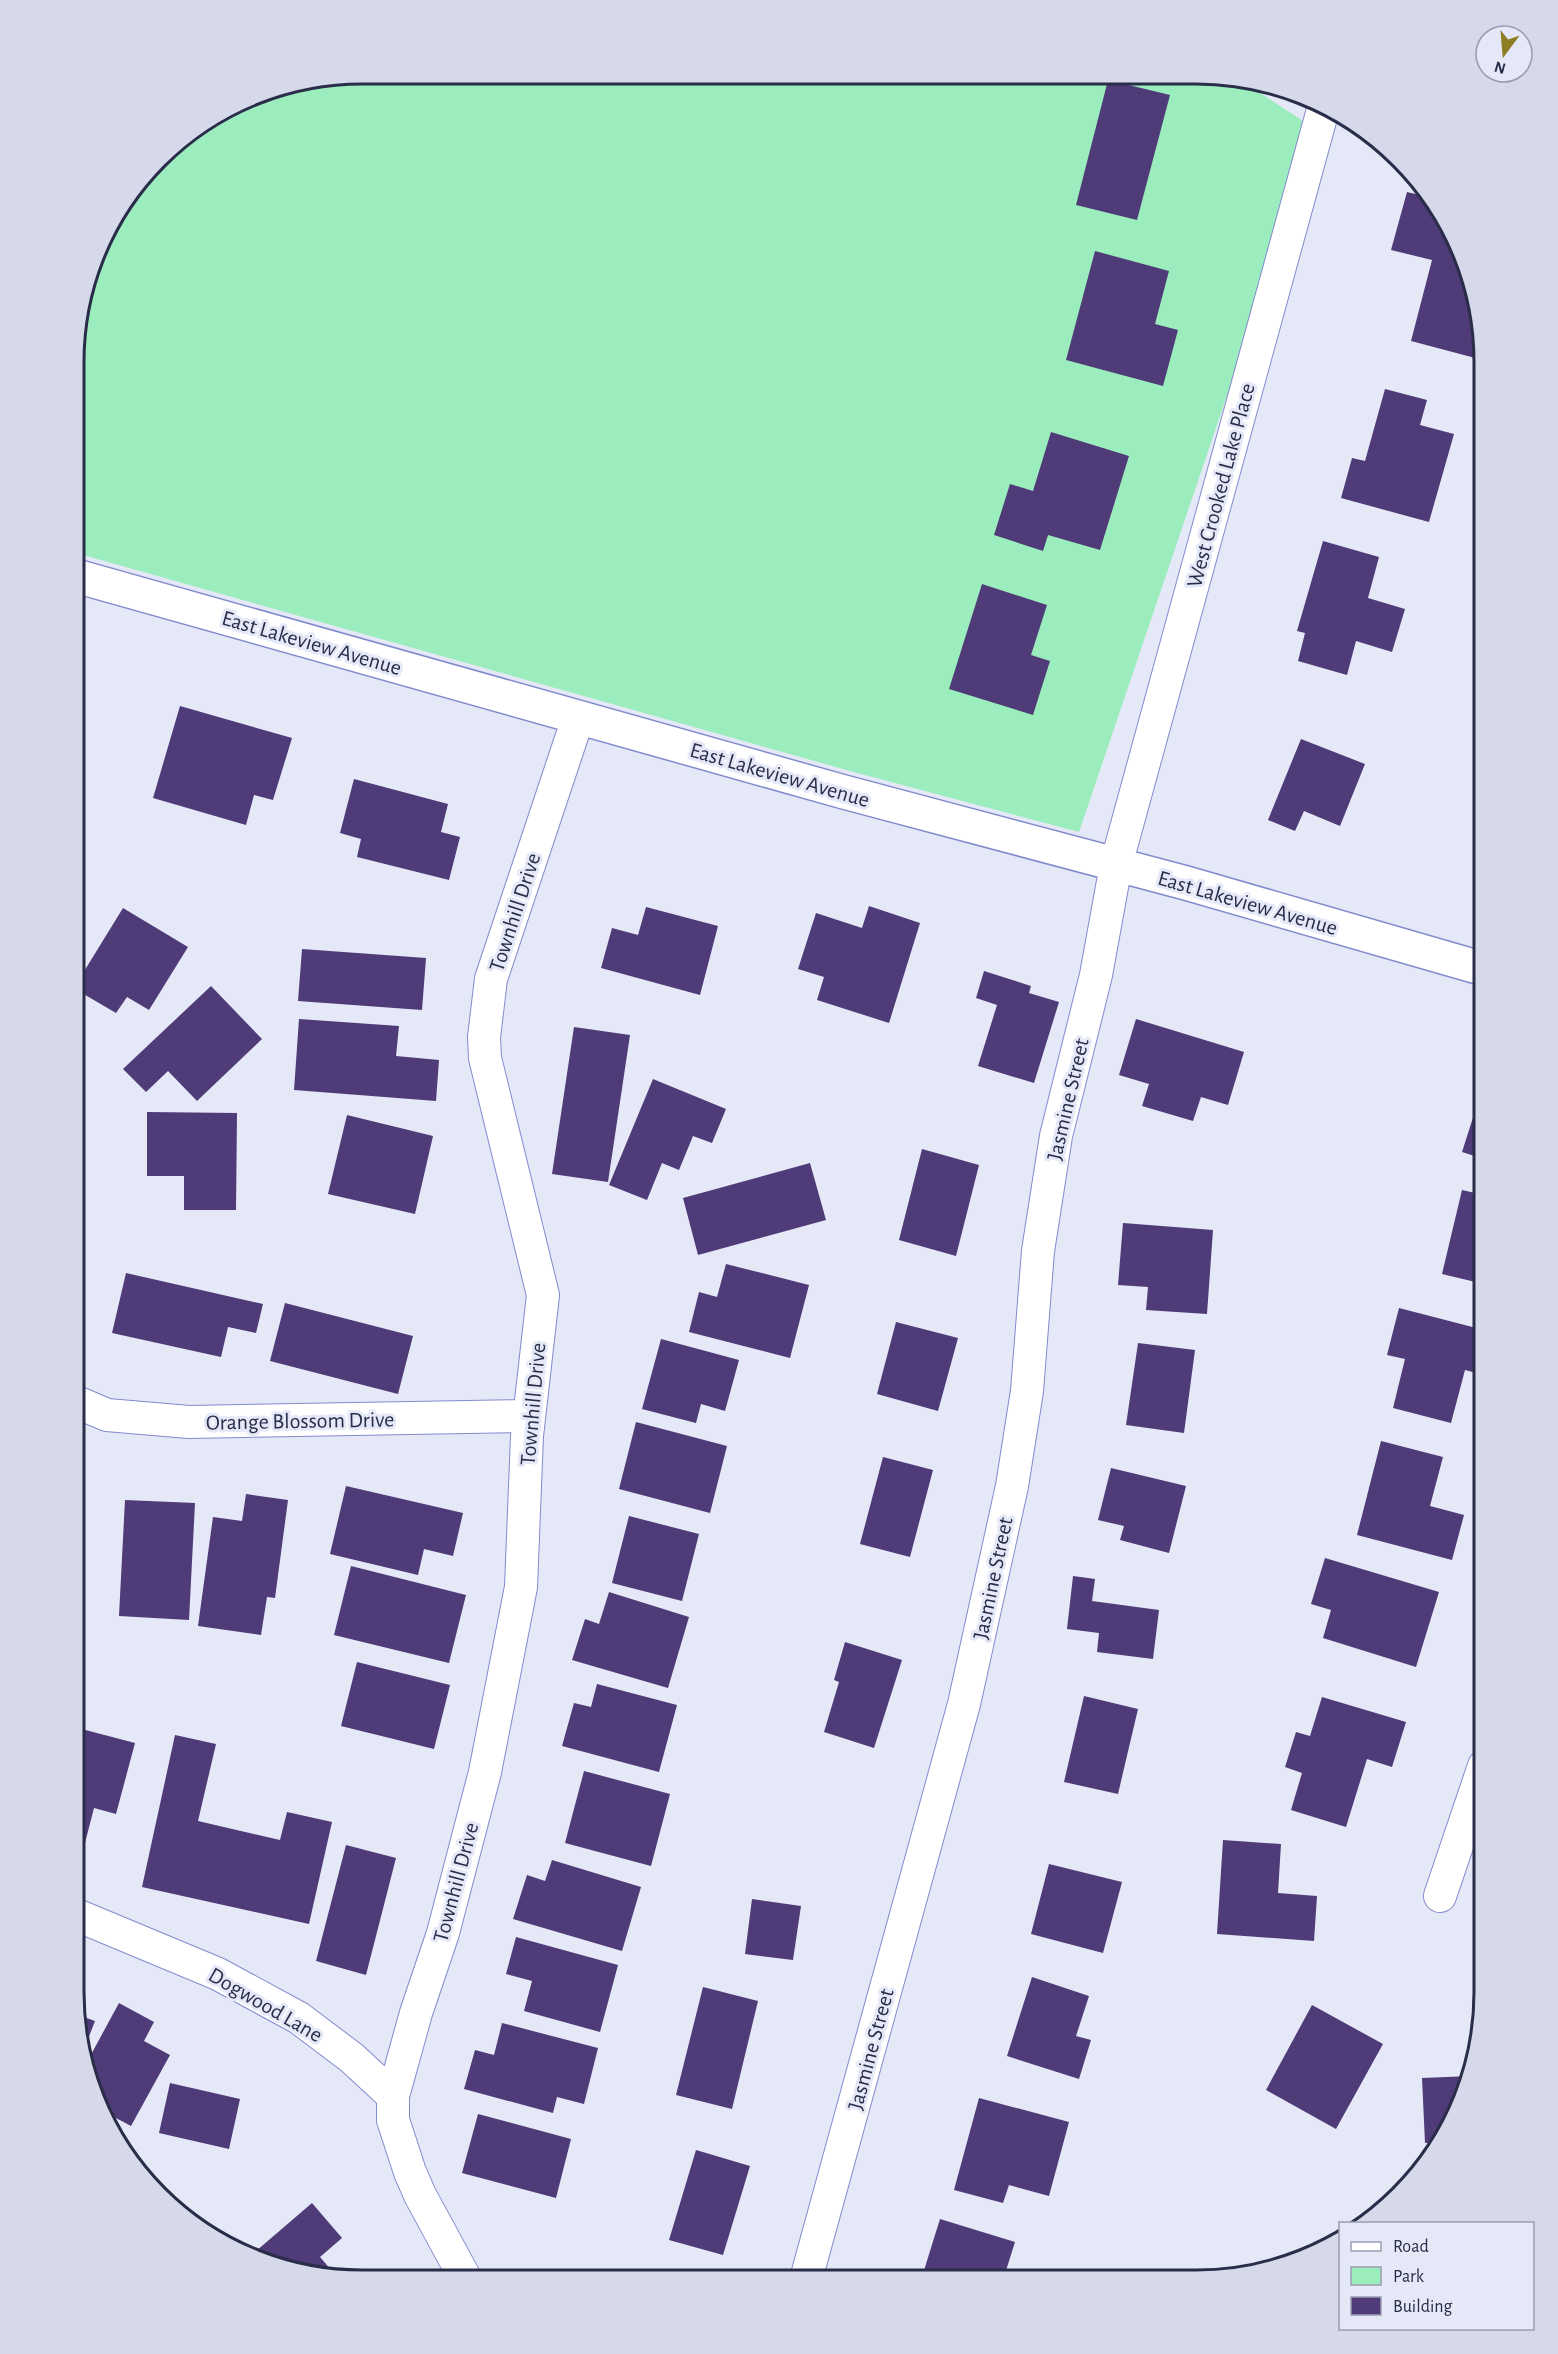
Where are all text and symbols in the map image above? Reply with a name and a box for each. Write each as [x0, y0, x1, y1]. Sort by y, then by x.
north arrow [1474, 24, 1534, 84]
text: N [1493, 58, 1508, 77]
street label: West Crooked Lake Place [1183, 381, 1259, 590]
street label: East Lakeview Avenue [219, 607, 404, 679]
street label: East Lakeview Avenue [687, 739, 872, 811]
street label: Townhill Drive [485, 850, 544, 974]
street label: East Lakeview Avenue [1155, 867, 1340, 939]
street label: Jasmine Street [1043, 1036, 1093, 1162]
street label: Townhill Drive [517, 1342, 549, 1466]
street label: Orange Blossom Drive [206, 1408, 394, 1434]
street label: Jasmine Street [969, 1515, 1017, 1641]
street label: Townhill Drive [429, 1820, 483, 1945]
street label: Dogwood Lane [205, 1963, 326, 2046]
street label: Jasmine Street [844, 1986, 898, 2112]
legend [1339, 2222, 1534, 2330]
text: Road [1393, 2238, 1429, 2256]
text: Park [1393, 2268, 1425, 2286]
text: Building [1393, 2298, 1453, 2316]

